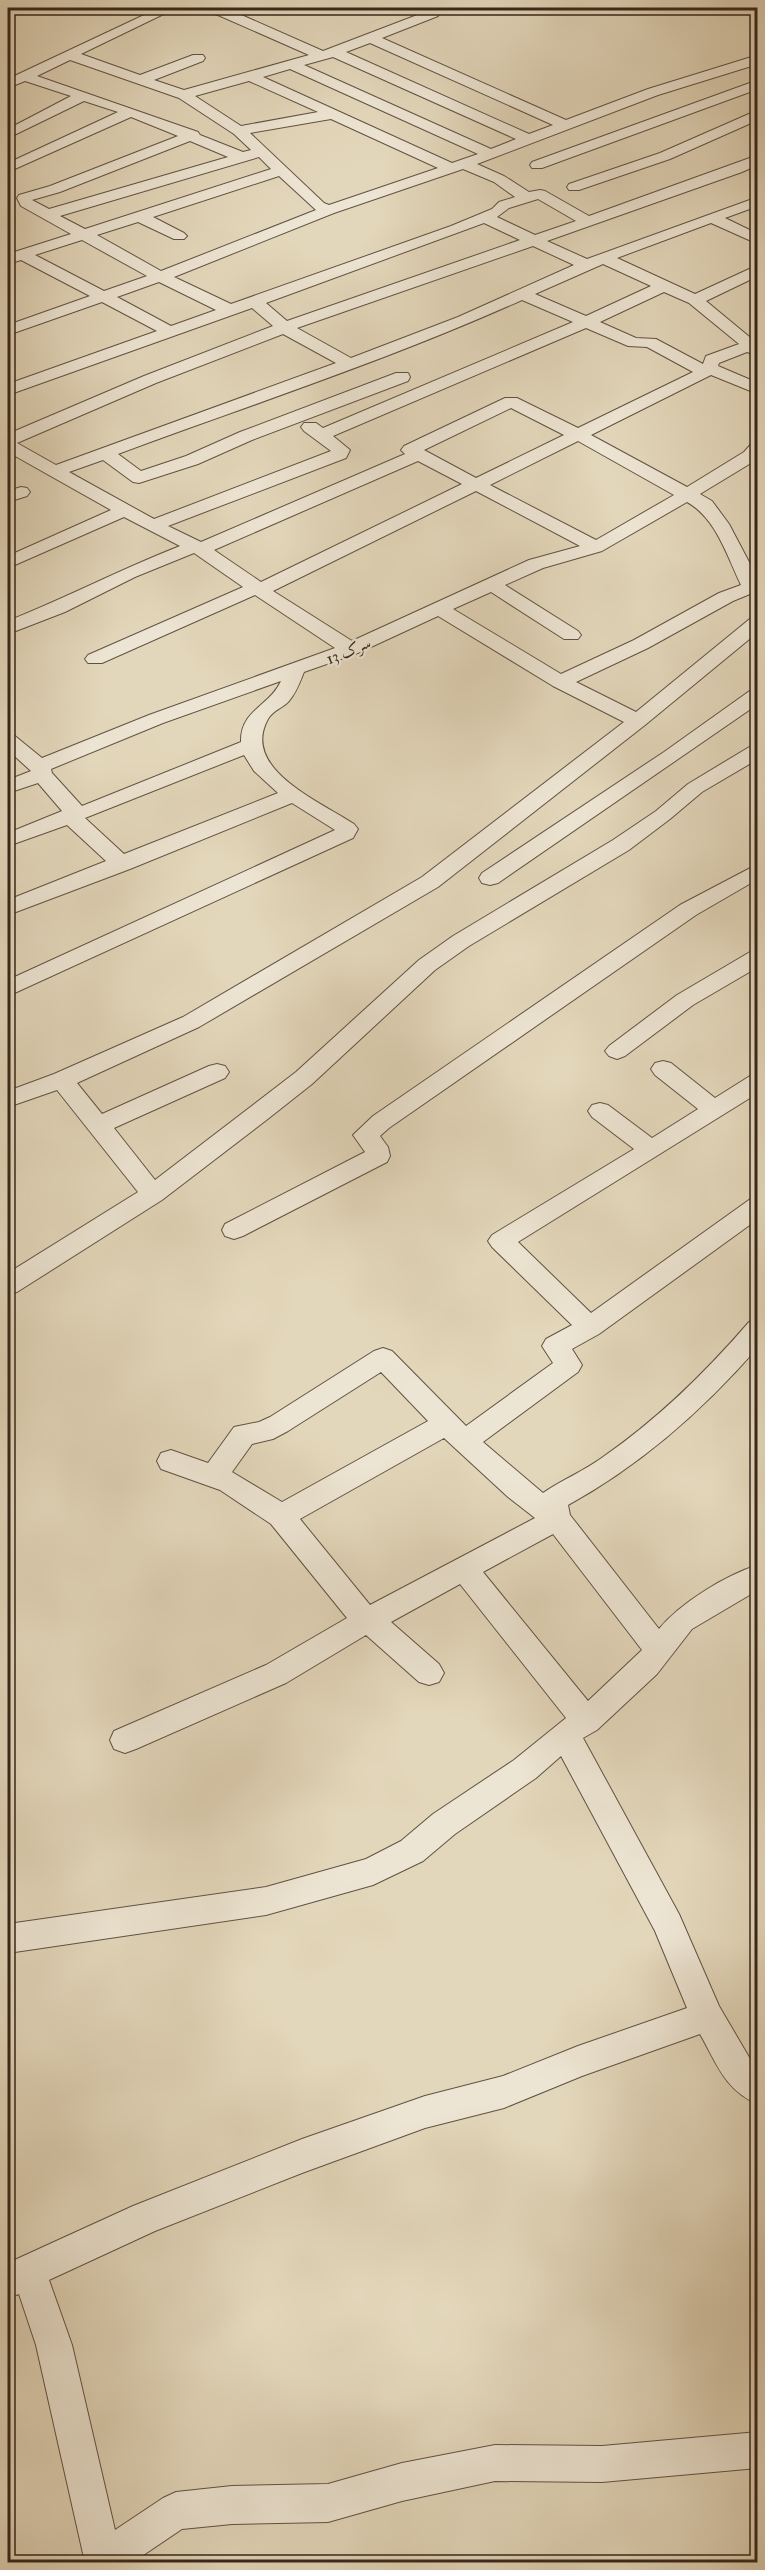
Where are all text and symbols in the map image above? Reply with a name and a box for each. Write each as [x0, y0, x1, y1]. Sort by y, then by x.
street label: سرک 13 [323, 633, 374, 669]

